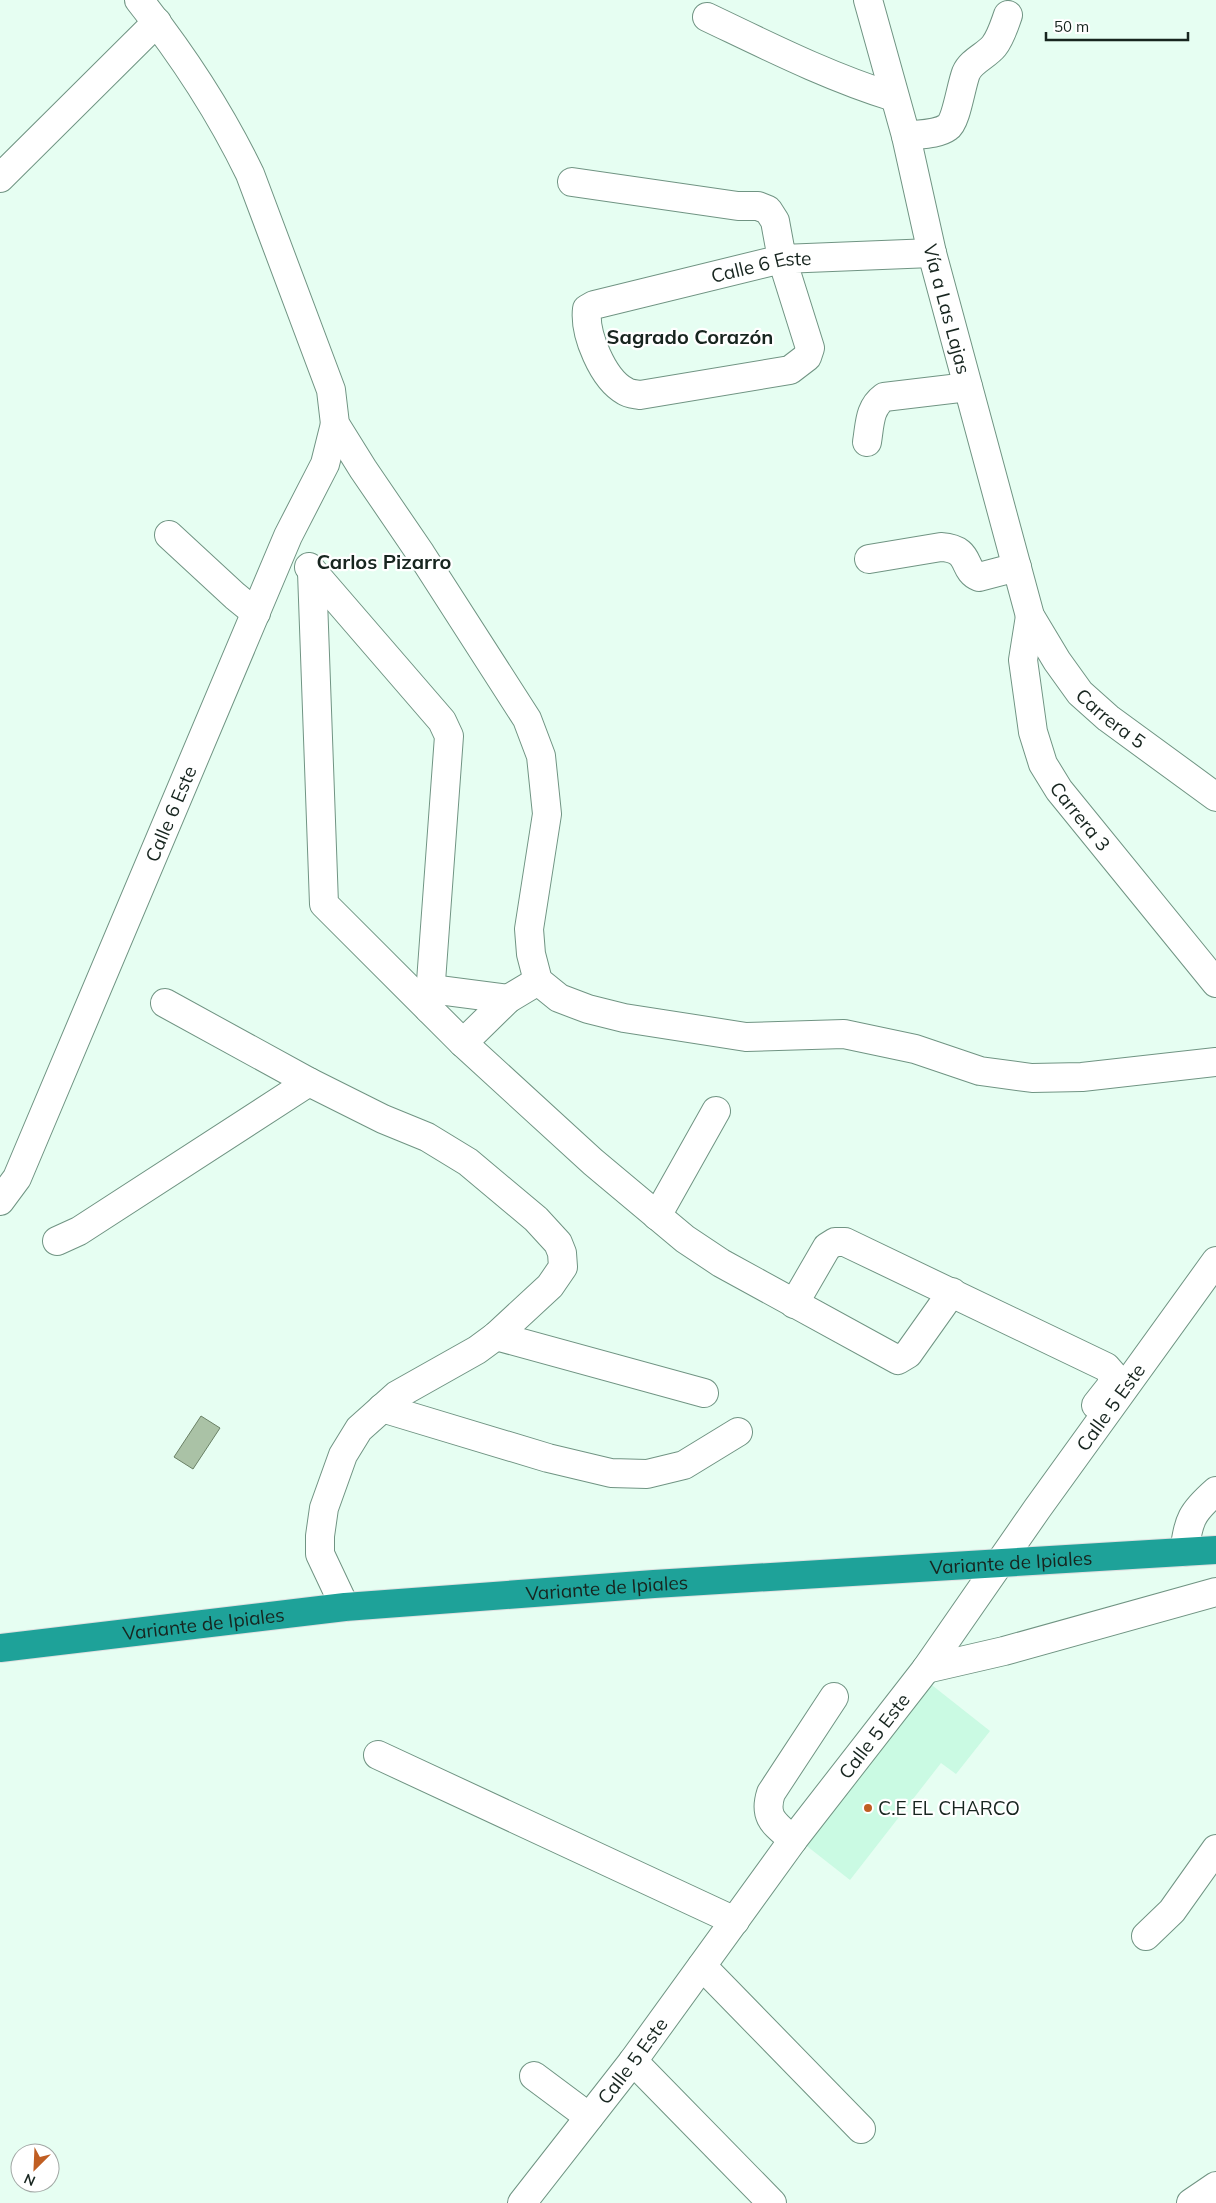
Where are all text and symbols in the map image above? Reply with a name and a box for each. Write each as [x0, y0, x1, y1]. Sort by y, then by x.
scale bar [1046, 10, 1188, 42]
text: 50 m [1054, 17, 1089, 36]
street label: Vía a Las Lajas [918, 242, 976, 377]
street label: Calle 6 Este [709, 246, 812, 288]
district label: Sagrado Corazón [607, 324, 773, 349]
district label: Carlos Pizarro [317, 549, 452, 574]
street label: Carrera 5 [1071, 683, 1150, 754]
street label: Calle 6 Este [140, 762, 202, 865]
street label: Carrera 3 [1045, 777, 1116, 856]
street label: Calle 5 Este [1071, 1359, 1150, 1456]
street label: Variante de Ipiales [929, 1546, 1093, 1579]
street label: Variante de Ipiales [525, 1570, 689, 1606]
street label: Variante de Ipiales [121, 1602, 286, 1645]
street label: Calle 5 Este [833, 1688, 915, 1784]
place label: C.E EL CHARCO [878, 1796, 1020, 1820]
marker: C.E EL CHARCO [862, 1802, 874, 1814]
street label: Calle 5 Este [592, 2013, 673, 2109]
north arrow [10, 2143, 60, 2193]
text: N [21, 2170, 38, 2190]

